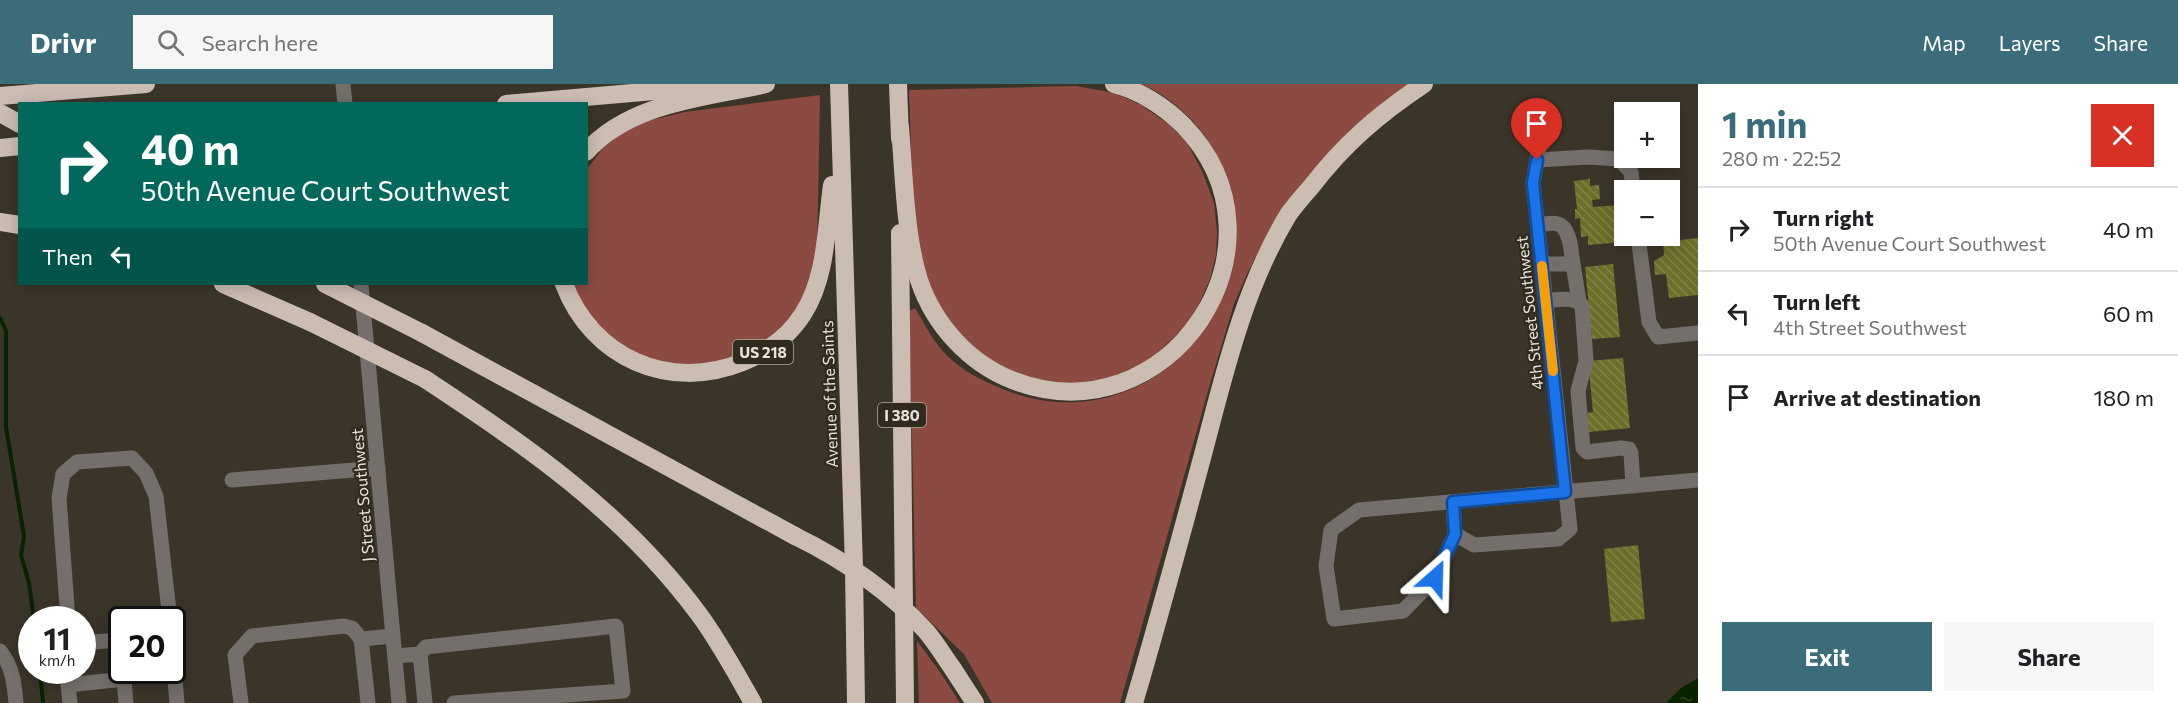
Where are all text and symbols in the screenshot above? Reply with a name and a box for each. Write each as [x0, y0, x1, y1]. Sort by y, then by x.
search box [133, 15, 553, 69]
text: Drivr [30, 25, 97, 59]
icon: search [154, 26, 187, 59]
text: Search here [202, 29, 318, 56]
text: Map [1922, 30, 1966, 55]
text: Layers [1999, 30, 2061, 55]
text: Share [2094, 30, 2148, 55]
pin [1511, 98, 1562, 160]
text: 1 min [1722, 101, 1807, 145]
map controls [1614, 102, 1680, 246]
button: + [1614, 102, 1680, 168]
button: close [2091, 104, 2154, 167]
icon: arrive [1520, 107, 1553, 140]
text: 40 m [141, 122, 239, 174]
icon: right [42, 126, 120, 204]
text: 280 m · 22:52 [1722, 146, 1841, 170]
text: 50th Avenue Court Southwest [141, 174, 510, 207]
button: − [1614, 180, 1680, 246]
text: Turn right [1773, 204, 1874, 231]
icon: right [1722, 213, 1755, 246]
text: 40 m [2103, 216, 2154, 243]
text: 50th Avenue Court Southwest [1773, 231, 2046, 255]
street label: 4th Street Southwest [1511, 235, 1547, 391]
icon: left [105, 240, 138, 273]
text: Then [42, 243, 93, 270]
text: Turn left [1773, 288, 1860, 315]
icon: left [1722, 297, 1755, 330]
text: 60 m [2103, 300, 2154, 327]
text: 4th Street Southwest [1773, 315, 1967, 339]
street label: Avenue of the Saints [817, 320, 841, 468]
road number: US 218 [733, 340, 793, 364]
icon: arrive [1722, 381, 1755, 414]
text: Arrive at destination [1773, 384, 1981, 411]
text: 180 m [2093, 384, 2154, 411]
road number: I 380 [878, 403, 926, 427]
street label: J Street Southwest [347, 427, 377, 563]
position arrow [1403, 546, 1467, 610]
speed limit sign: 20 [108, 606, 186, 684]
text: 11 [43, 619, 71, 656]
button: Exit [1722, 622, 1932, 691]
button: Share [1944, 622, 2154, 691]
text: km/h [39, 651, 75, 669]

